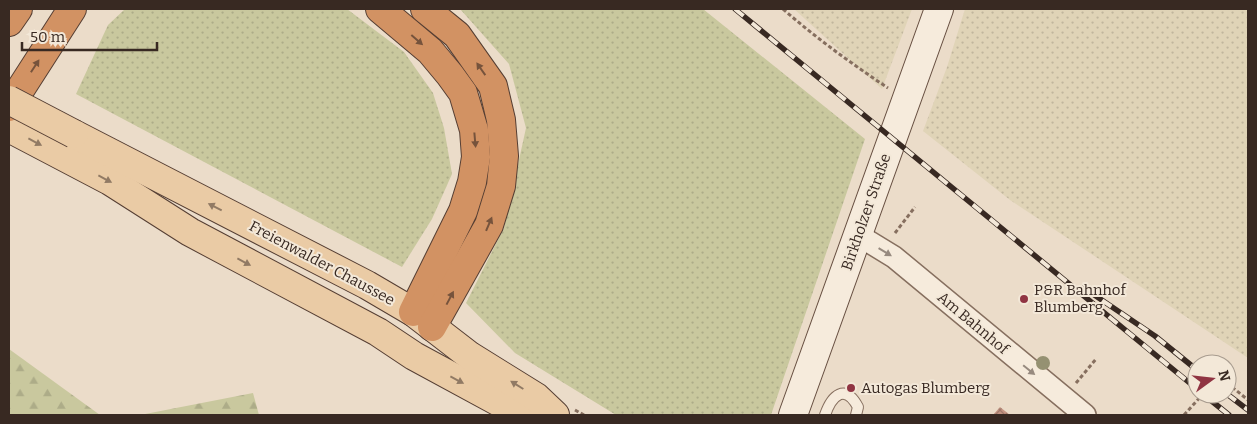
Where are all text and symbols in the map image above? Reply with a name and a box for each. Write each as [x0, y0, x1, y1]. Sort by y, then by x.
scale bar [22, 20, 158, 52]
text: 50 m [30, 28, 66, 46]
one-way arrow [411, 35, 424, 46]
one-way arrow [30, 59, 40, 72]
one-way arrow [476, 62, 486, 75]
one-way arrow [471, 133, 479, 149]
one-way arrow [28, 138, 42, 146]
street label: Birkholzer Straße [838, 151, 894, 273]
one-way arrow [97, 175, 112, 183]
one-way arrow [208, 203, 222, 211]
street label: Freienwalder Chaussee [246, 217, 398, 309]
one-way arrow [485, 217, 493, 231]
one-way arrow [879, 247, 892, 256]
one-way arrow [238, 257, 251, 266]
place label: P&R Bahnhof Blumberg [1034, 281, 1127, 316]
street label: Am Bahnhof [934, 288, 1014, 359]
one-way arrow [446, 290, 454, 305]
marker: P&R Bahnhof Blumberg [1018, 293, 1030, 305]
north arrow [1187, 354, 1237, 404]
one-way arrow [1022, 364, 1035, 375]
text: N [1214, 368, 1234, 383]
one-way arrow [450, 375, 464, 384]
place label: Autogas Blumberg [861, 379, 990, 397]
one-way arrow [511, 381, 524, 390]
marker: Autogas Blumberg [845, 382, 857, 394]

